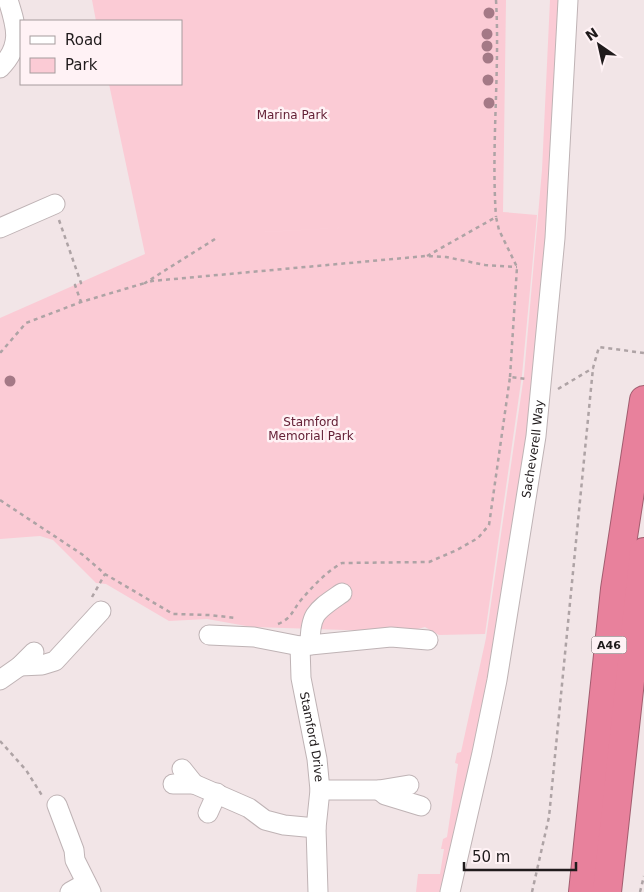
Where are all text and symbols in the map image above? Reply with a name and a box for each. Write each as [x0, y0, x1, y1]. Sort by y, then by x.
legend [20, 20, 182, 85]
north arrow [574, 20, 624, 70]
text: N [582, 24, 601, 44]
text: Road [65, 31, 103, 49]
text: Park [65, 56, 98, 74]
park label: Marina Park [257, 108, 327, 122]
street label: Sacheverell Way [519, 399, 546, 499]
park label: Stamford Memorial Park [268, 415, 354, 443]
road number: A46 [592, 636, 626, 654]
street label: Stamford Drive [297, 691, 326, 783]
scale bar [464, 840, 576, 872]
text: 50 m [472, 848, 510, 866]

